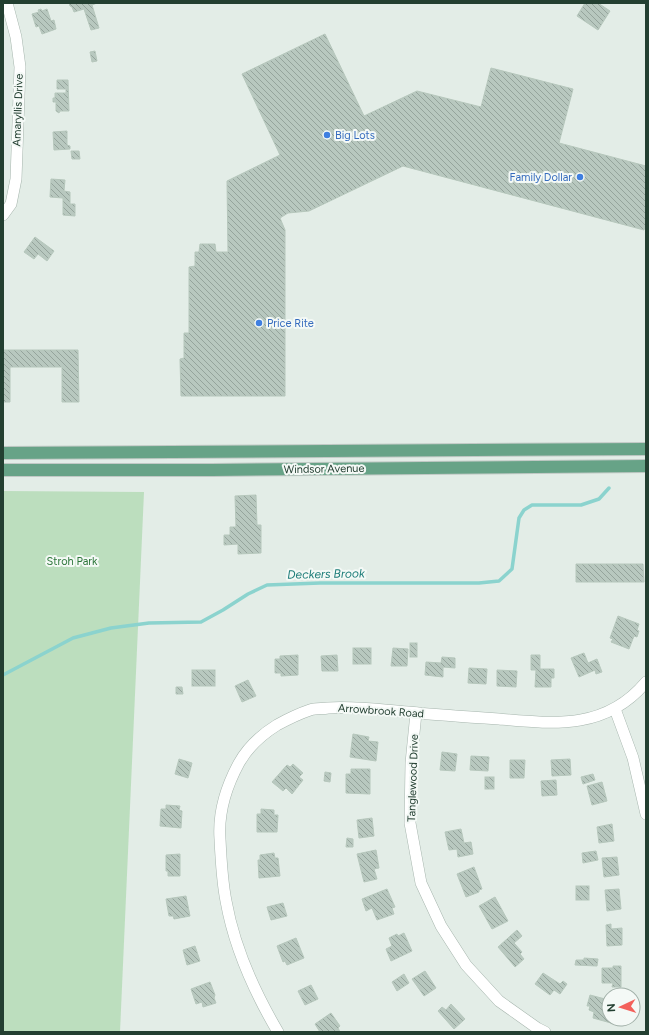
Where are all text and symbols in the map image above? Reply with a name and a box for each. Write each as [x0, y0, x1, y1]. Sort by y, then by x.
street label: Amaryllis Drive [10, 73, 26, 147]
place label: Big Lots [335, 129, 375, 142]
marker: Big Lots [322, 130, 332, 140]
place label: Family Dollar [510, 171, 572, 184]
marker: Family Dollar [575, 172, 585, 182]
place label: Price Rite [267, 317, 314, 330]
marker: Price Rite [254, 318, 264, 328]
street label: Windsor Avenue [283, 462, 365, 476]
park label: Stroh Park [47, 555, 98, 568]
water label: Deckers Brook [287, 566, 366, 582]
street label: Arrowbrook Road [338, 702, 424, 720]
street label: Tanglewood Drive [405, 734, 421, 822]
north arrow [601, 987, 641, 1027]
text: N [605, 1003, 618, 1012]

